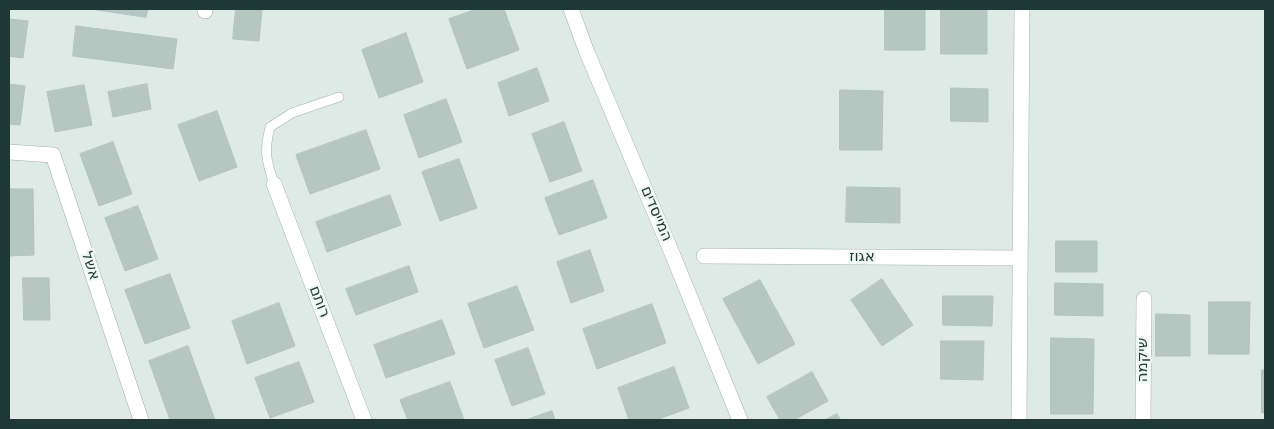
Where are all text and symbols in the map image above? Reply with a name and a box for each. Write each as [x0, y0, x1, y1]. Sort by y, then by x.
street label: המייסדים [636, 184, 676, 244]
street label: אגוז [849, 248, 875, 266]
street label: אשל [77, 249, 103, 283]
street label: רותם [305, 284, 333, 320]
street label: שיקמה [1134, 338, 1152, 382]

